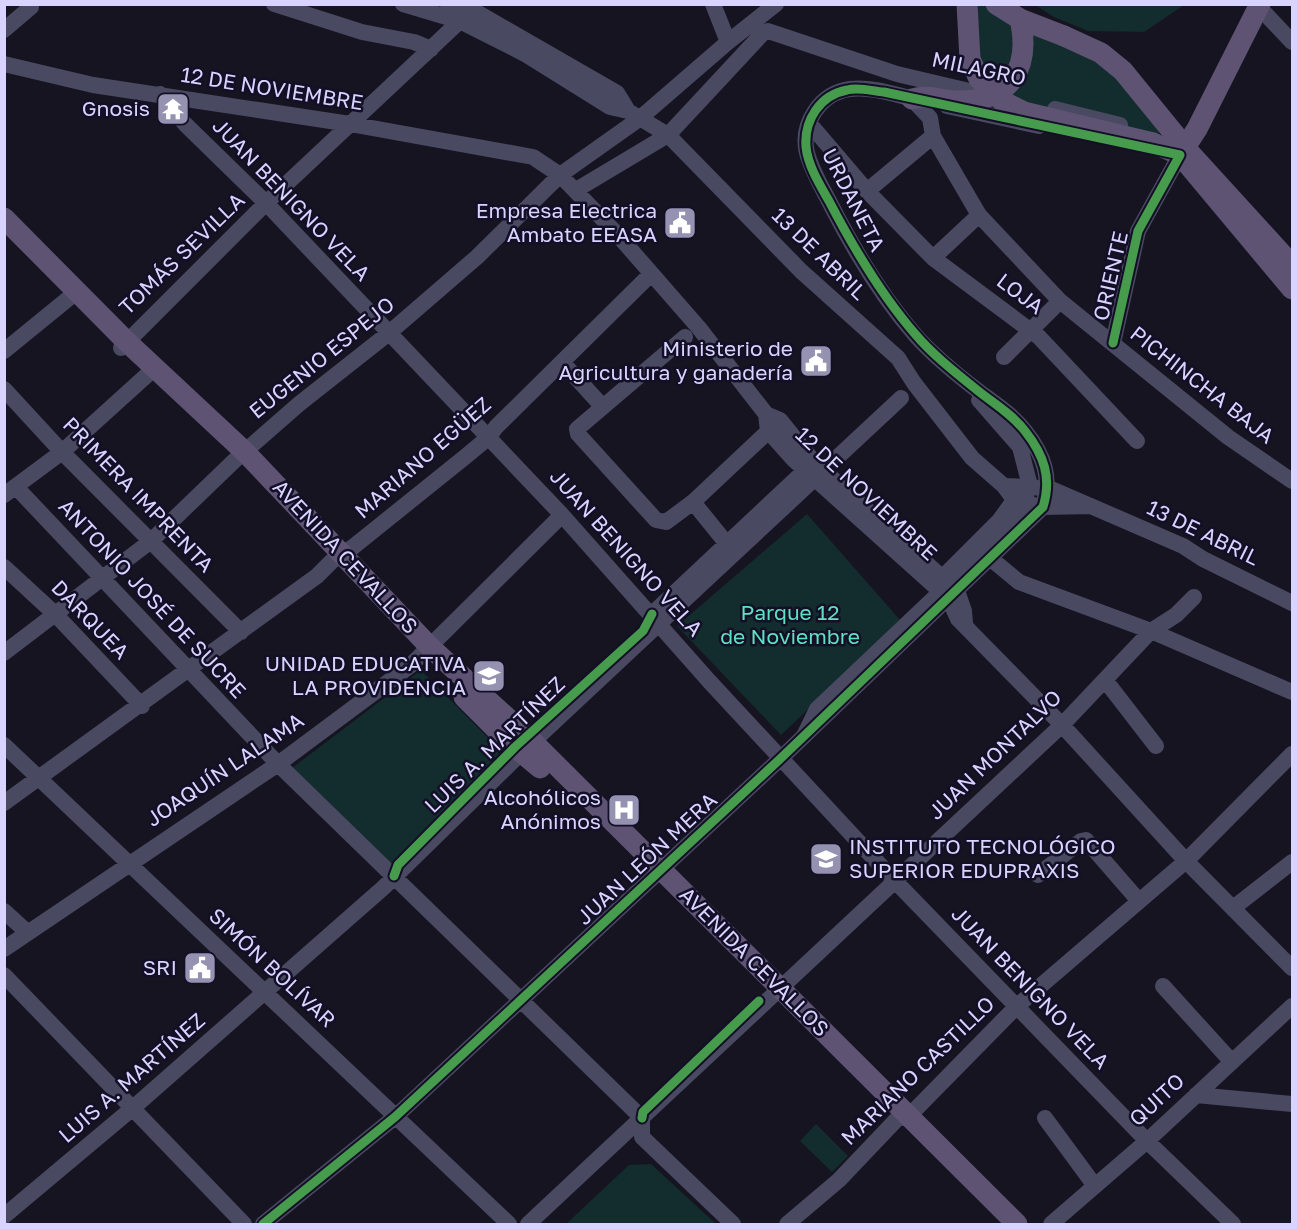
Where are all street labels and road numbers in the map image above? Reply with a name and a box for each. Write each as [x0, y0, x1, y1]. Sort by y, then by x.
street label: MILAGRO [930, 45, 1029, 91]
street label: 12 DE NOVIEMBRE [179, 61, 365, 115]
street label: JUAN BENIGNO VELA [207, 113, 376, 286]
street label: URDANETA [817, 144, 891, 256]
street label: TOMÁS SEVILLA [113, 187, 250, 320]
street label: 13 DE ABRIL [767, 202, 872, 305]
street label: ORIENTE [1087, 229, 1133, 323]
street label: LOJA [992, 267, 1049, 319]
street label: EUGENIO ESPEJO [244, 291, 399, 424]
street label: PICHINCHA BAJA [1125, 320, 1280, 449]
street label: MARIANO EGÜEZ [349, 391, 496, 524]
street label: PRIMERA IMPRENTA [58, 411, 220, 577]
street label: 12 DE NOVIEMBRE [790, 421, 943, 566]
street label: JUAN BENIGNO VELA [545, 463, 709, 641]
street label: AVENIDA CEVALLOS [268, 474, 424, 639]
street label: ANTONIO JOSÉ DE SUCRE [54, 493, 252, 703]
street label: 13 DE ABRIL [1143, 494, 1264, 570]
street label: DARQUEA [46, 574, 135, 664]
street label: LUIS A. MARTÍNEZ [419, 671, 570, 818]
street label: JUAN MONTALVO [922, 684, 1067, 825]
street label: JOAQUÍN LALAMA [141, 707, 308, 832]
street label: JUAN LEÓN MERA [571, 787, 722, 930]
street label: AVENIDA CEVALLOS [675, 881, 835, 1041]
street label: JUAN BENIGNO VELA [946, 901, 1115, 1074]
street label: SIMÓN BOLÍVAR [204, 902, 341, 1033]
street label: MARIANO CASTILLO [835, 990, 999, 1150]
street label: LUIS A. MARTÍNEZ [53, 1007, 210, 1148]
street label: QUITO [1123, 1067, 1189, 1131]

